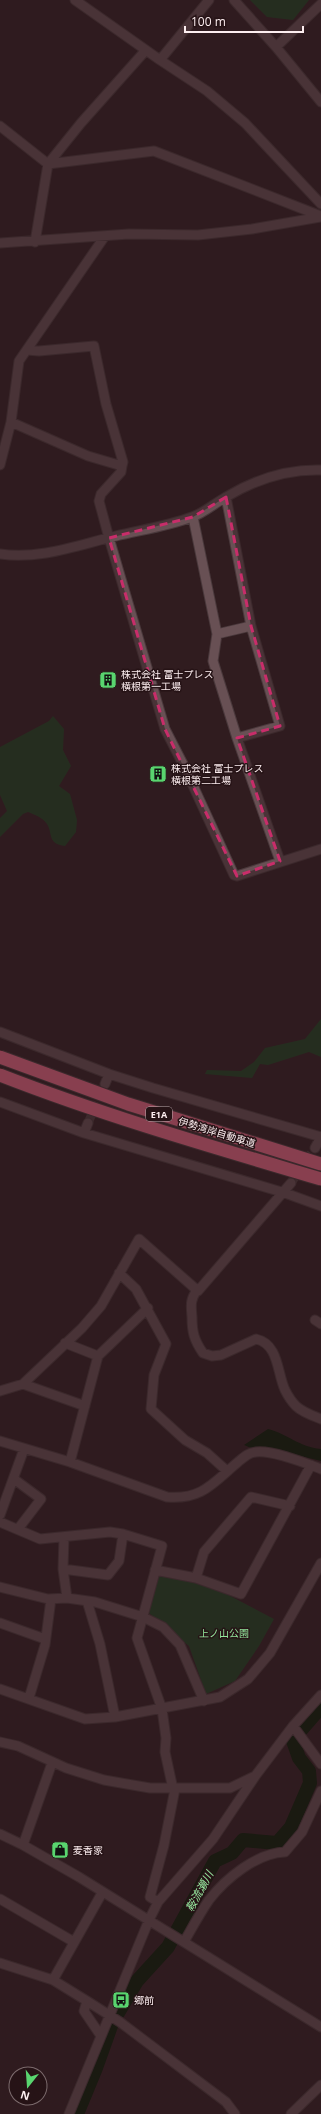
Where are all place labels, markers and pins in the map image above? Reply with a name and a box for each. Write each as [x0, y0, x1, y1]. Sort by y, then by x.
place label: 株式会社 富士プレス 横根第一工場 [121, 667, 214, 693]
building icon: 株式会社 富士プレス 横根第一工場 [98, 670, 118, 690]
place label: 株式会社 富士プレス 横根第二工場 [171, 761, 264, 787]
building icon: 株式会社 富士プレス 横根第二工場 [148, 764, 168, 784]
shop icon: 麦香家 [50, 1840, 70, 1860]
place label: 麦香家 [73, 1843, 103, 1857]
bus stop icon: 郷前 [111, 1990, 131, 2010]
place label: 郷前 [134, 1993, 154, 2007]

